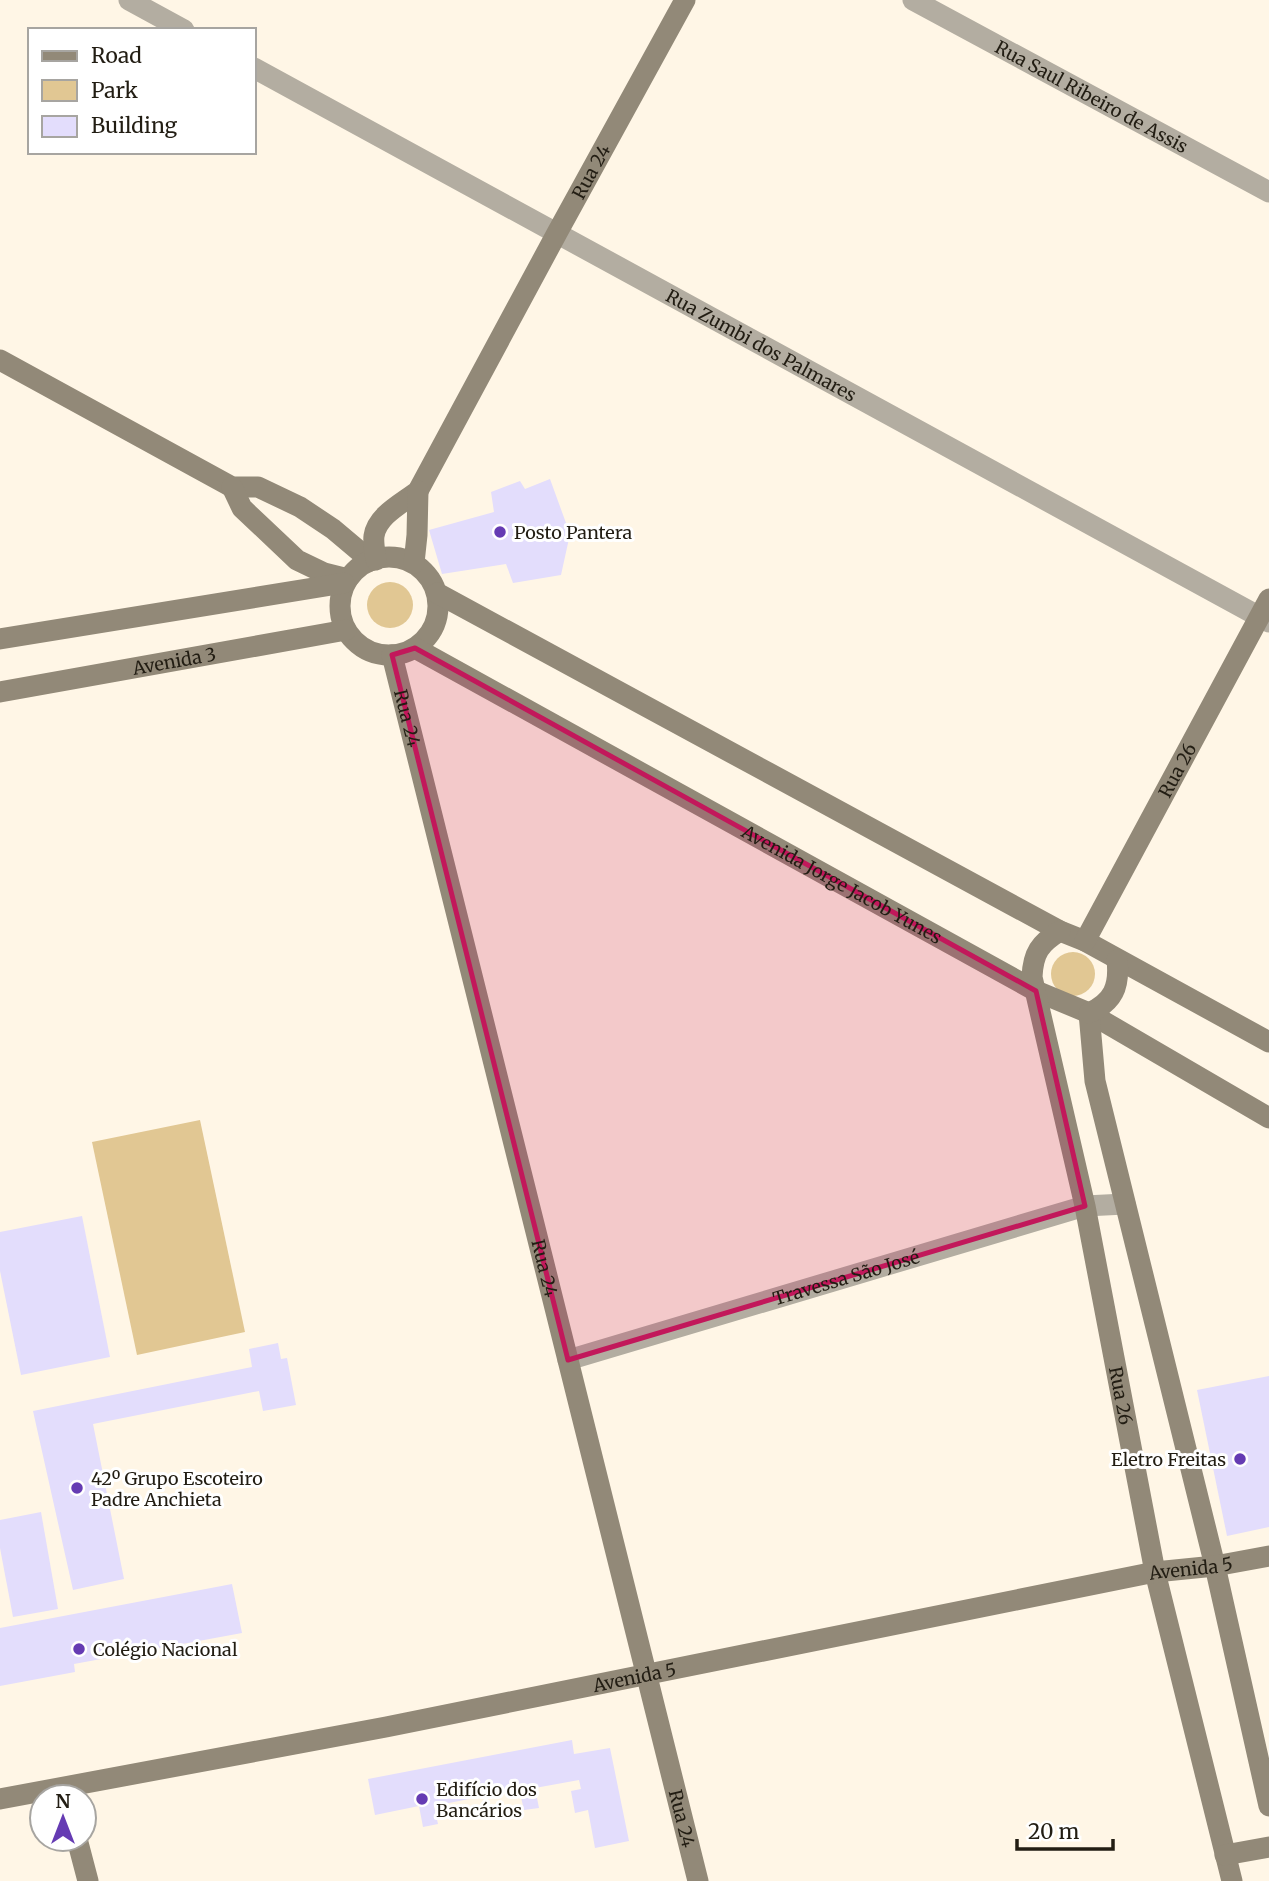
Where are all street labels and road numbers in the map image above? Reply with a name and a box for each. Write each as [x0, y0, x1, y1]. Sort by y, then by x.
street label: Rua Saul Ribeiro de Assis [991, 35, 1192, 158]
street label: Rua 24 [567, 140, 615, 203]
street label: Rua Zumbi dos Palmares [662, 284, 861, 406]
street label: Avenida 3 [130, 642, 218, 680]
street label: Rua 24 [389, 687, 426, 749]
street label: Rua 26 [1153, 739, 1201, 801]
street label: Avenida Jorge Jacob Yunes [737, 819, 946, 948]
street label: Rua 24 [527, 1237, 563, 1299]
street label: Travessa São José [770, 1245, 922, 1310]
street label: Rua 26 [1104, 1365, 1138, 1427]
street label: Avenida 5 [1146, 1551, 1234, 1585]
street label: Avenida 5 [590, 1657, 678, 1697]
street label: Rua 24 [664, 1787, 701, 1850]

